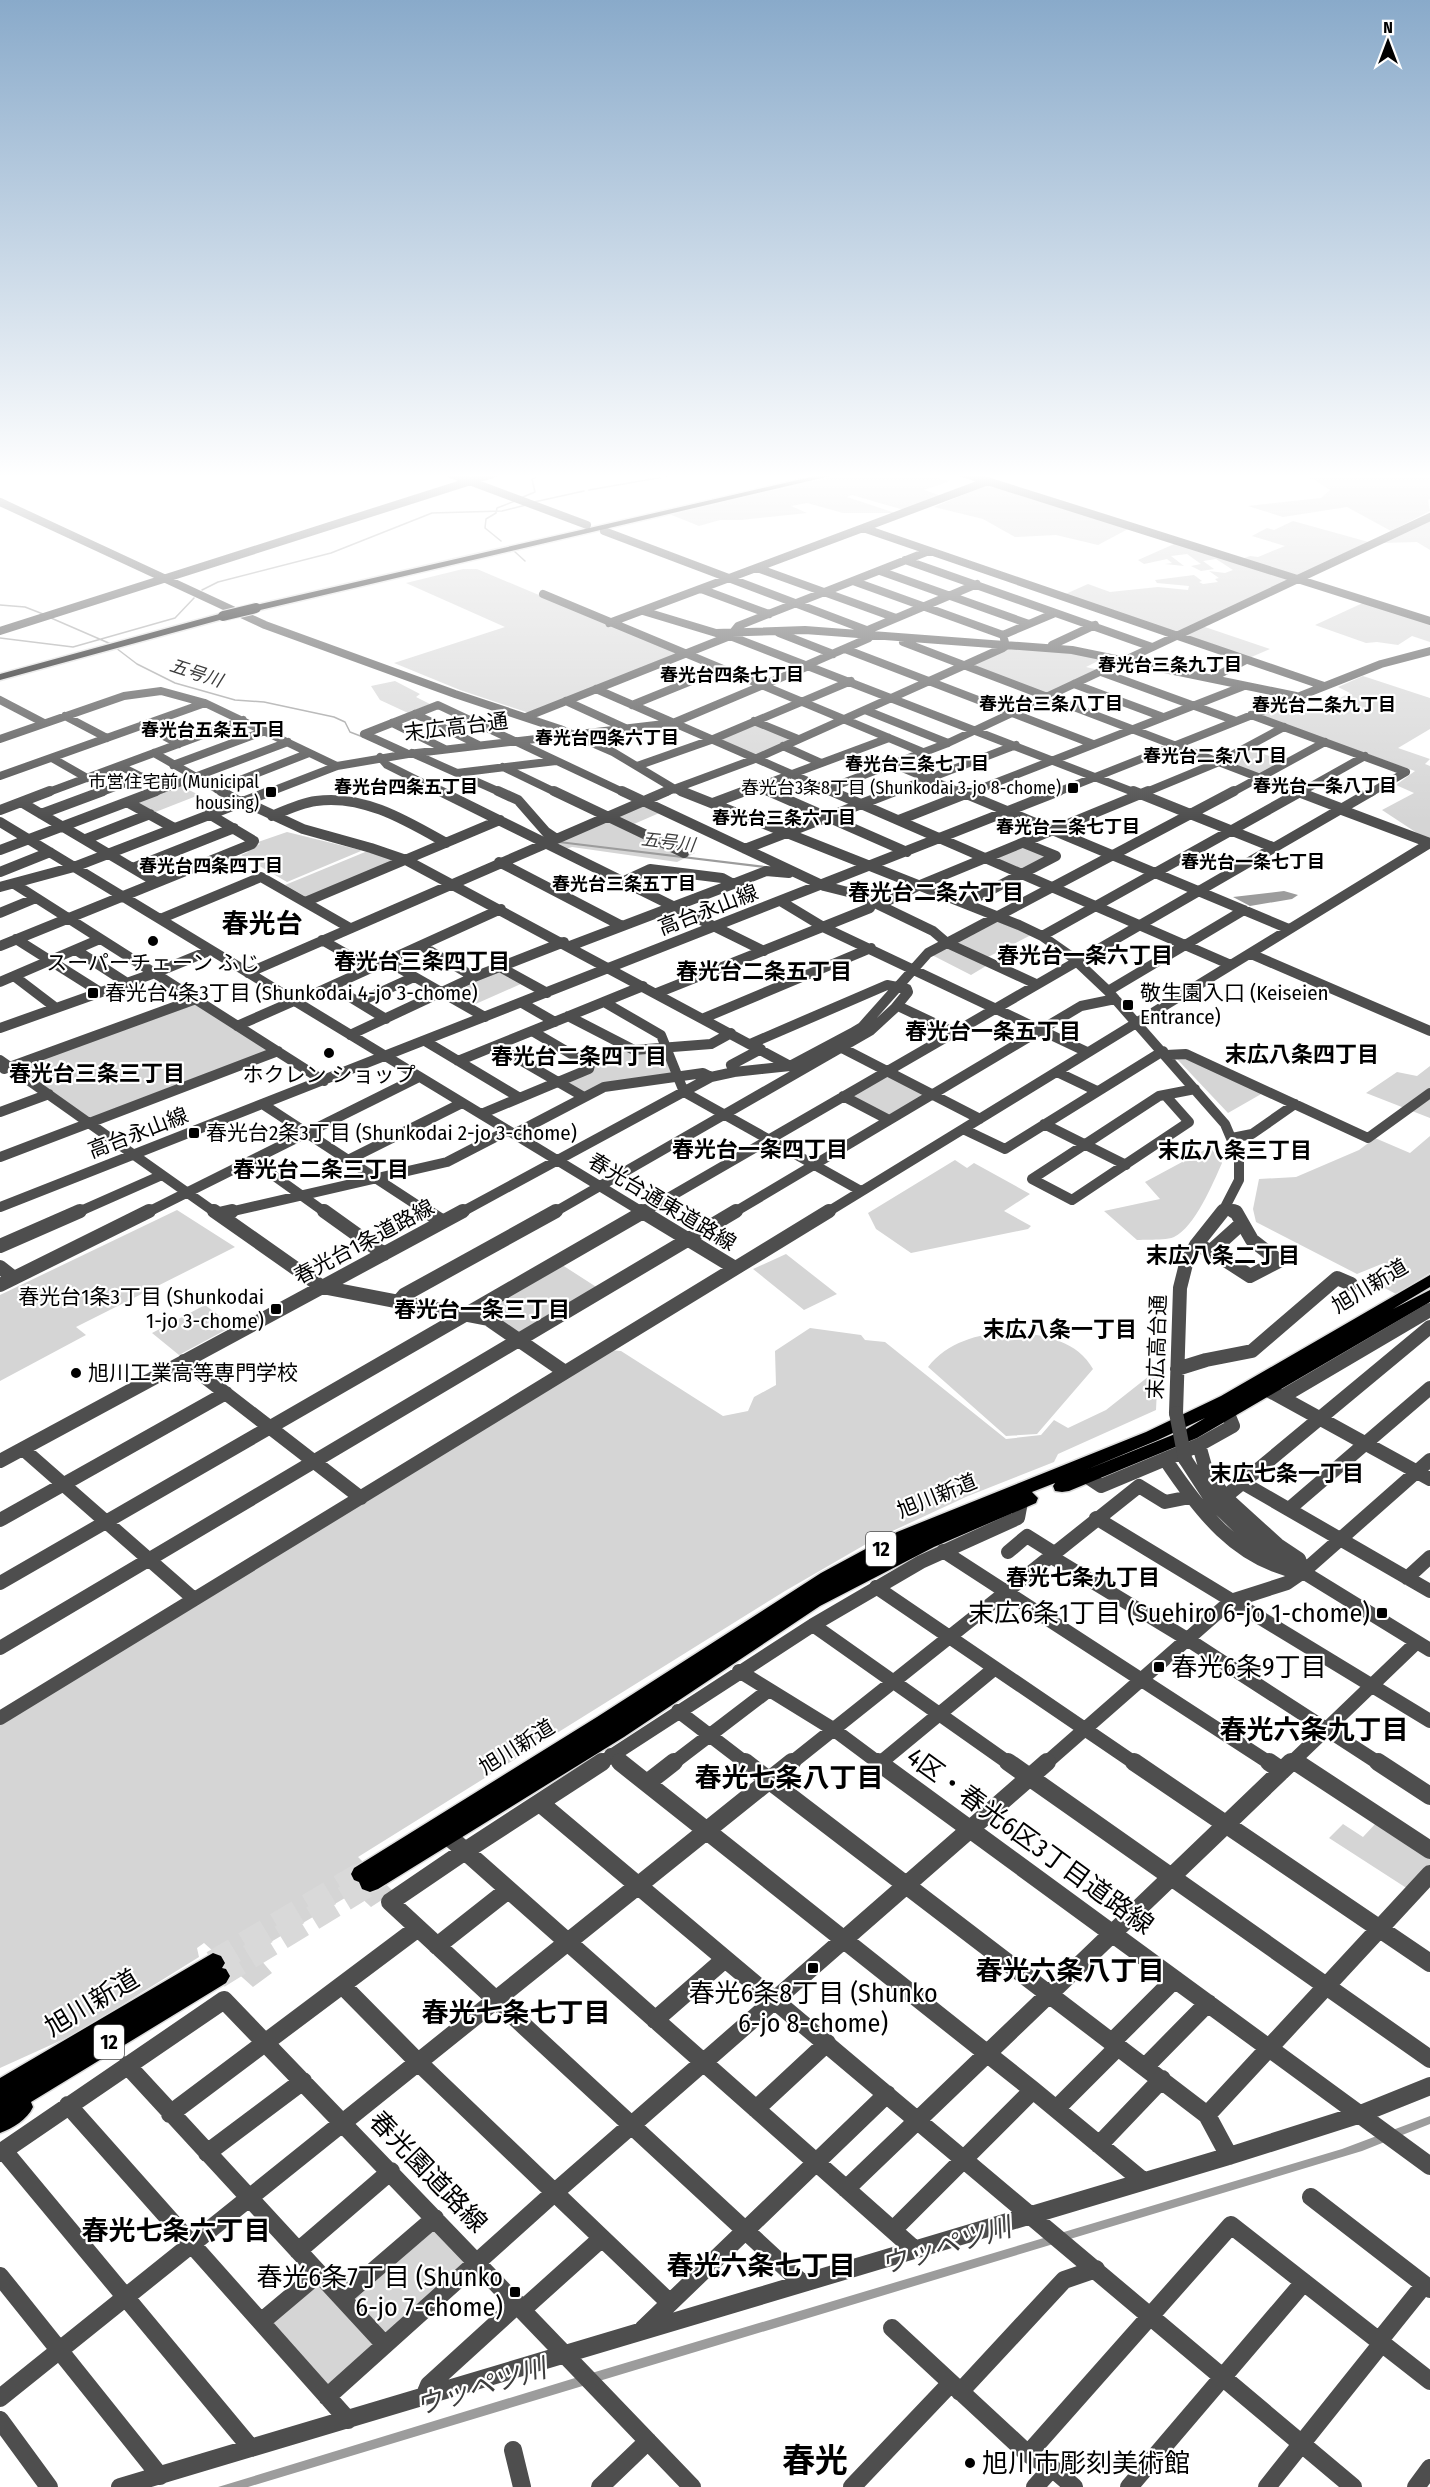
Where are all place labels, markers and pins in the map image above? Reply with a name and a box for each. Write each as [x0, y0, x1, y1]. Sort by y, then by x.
place label: 市営住宅前 (Municipal housing) [88, 771, 259, 814]
place label: 春光台3条8丁目 (Shunkodai 3-jo 8-chome) [741, 777, 1061, 799]
marker: 春光台3条8丁目 (Shunkodai 3-jo 8-chome) [1066, 781, 1080, 795]
marker: 市営住宅前 (Municipal housing) [264, 785, 278, 799]
marker: スーパーチェーン ふじ [146, 934, 160, 948]
place label: スーパーチェーン ふじ [46, 950, 260, 976]
place label: 春光台4条3丁目 (Shunkodai 4-jo 3-chome) [105, 980, 478, 1006]
place label: 敬生園入口 (Keiseien Entrance) [1140, 980, 1329, 1030]
marker: 春光台4条3丁目 (Shunkodai 4-jo 3-chome) [86, 986, 100, 1000]
marker: 敬生園入口 (Keiseien Entrance) [1121, 998, 1135, 1012]
marker: ホクレン ショップ [322, 1046, 336, 1060]
place label: ホクレン ショップ [243, 1062, 415, 1088]
place label: 春光台2条3丁目 (Shunkodai 2-jo 3-chome) [206, 1120, 577, 1146]
marker: 春光台2条3丁目 (Shunkodai 2-jo 3-chome) [187, 1126, 201, 1140]
place label: 春光台1条3丁目 (Shunkodai 1-jo 3-chome) [18, 1284, 264, 1334]
marker: 春光台1条3丁目 (Shunkodai 1-jo 3-chome) [269, 1302, 283, 1316]
place label: 旭川工業高等専門学校 [88, 1360, 298, 1386]
marker: 旭川工業高等専門学校 [69, 1366, 83, 1380]
place label: 末広6条1丁目 (Suehiro 6-jo 1-chome) [968, 1598, 1370, 1629]
marker: 末広6条1丁目 (Suehiro 6-jo 1-chome) [1375, 1606, 1389, 1620]
place label: 春光6条9丁目 [1171, 1652, 1327, 1683]
marker: 春光6条9丁目 [1152, 1660, 1166, 1674]
marker: 春光6条8丁目 (Shunko 6-jo 8-chome) [806, 1961, 820, 1975]
place label: 春光6条8丁目 (Shunko 6-jo 8-chome) [688, 1978, 938, 2039]
place label: 春光6条7丁目 (Shunko 6-jo 7-chome) [256, 2262, 503, 2323]
marker: 春光6条7丁目 (Shunko 6-jo 7-chome) [508, 2285, 522, 2299]
place label: 旭川市彫刻美術館 [982, 2448, 1190, 2479]
marker: 旭川市彫刻美術館 [963, 2456, 977, 2470]

